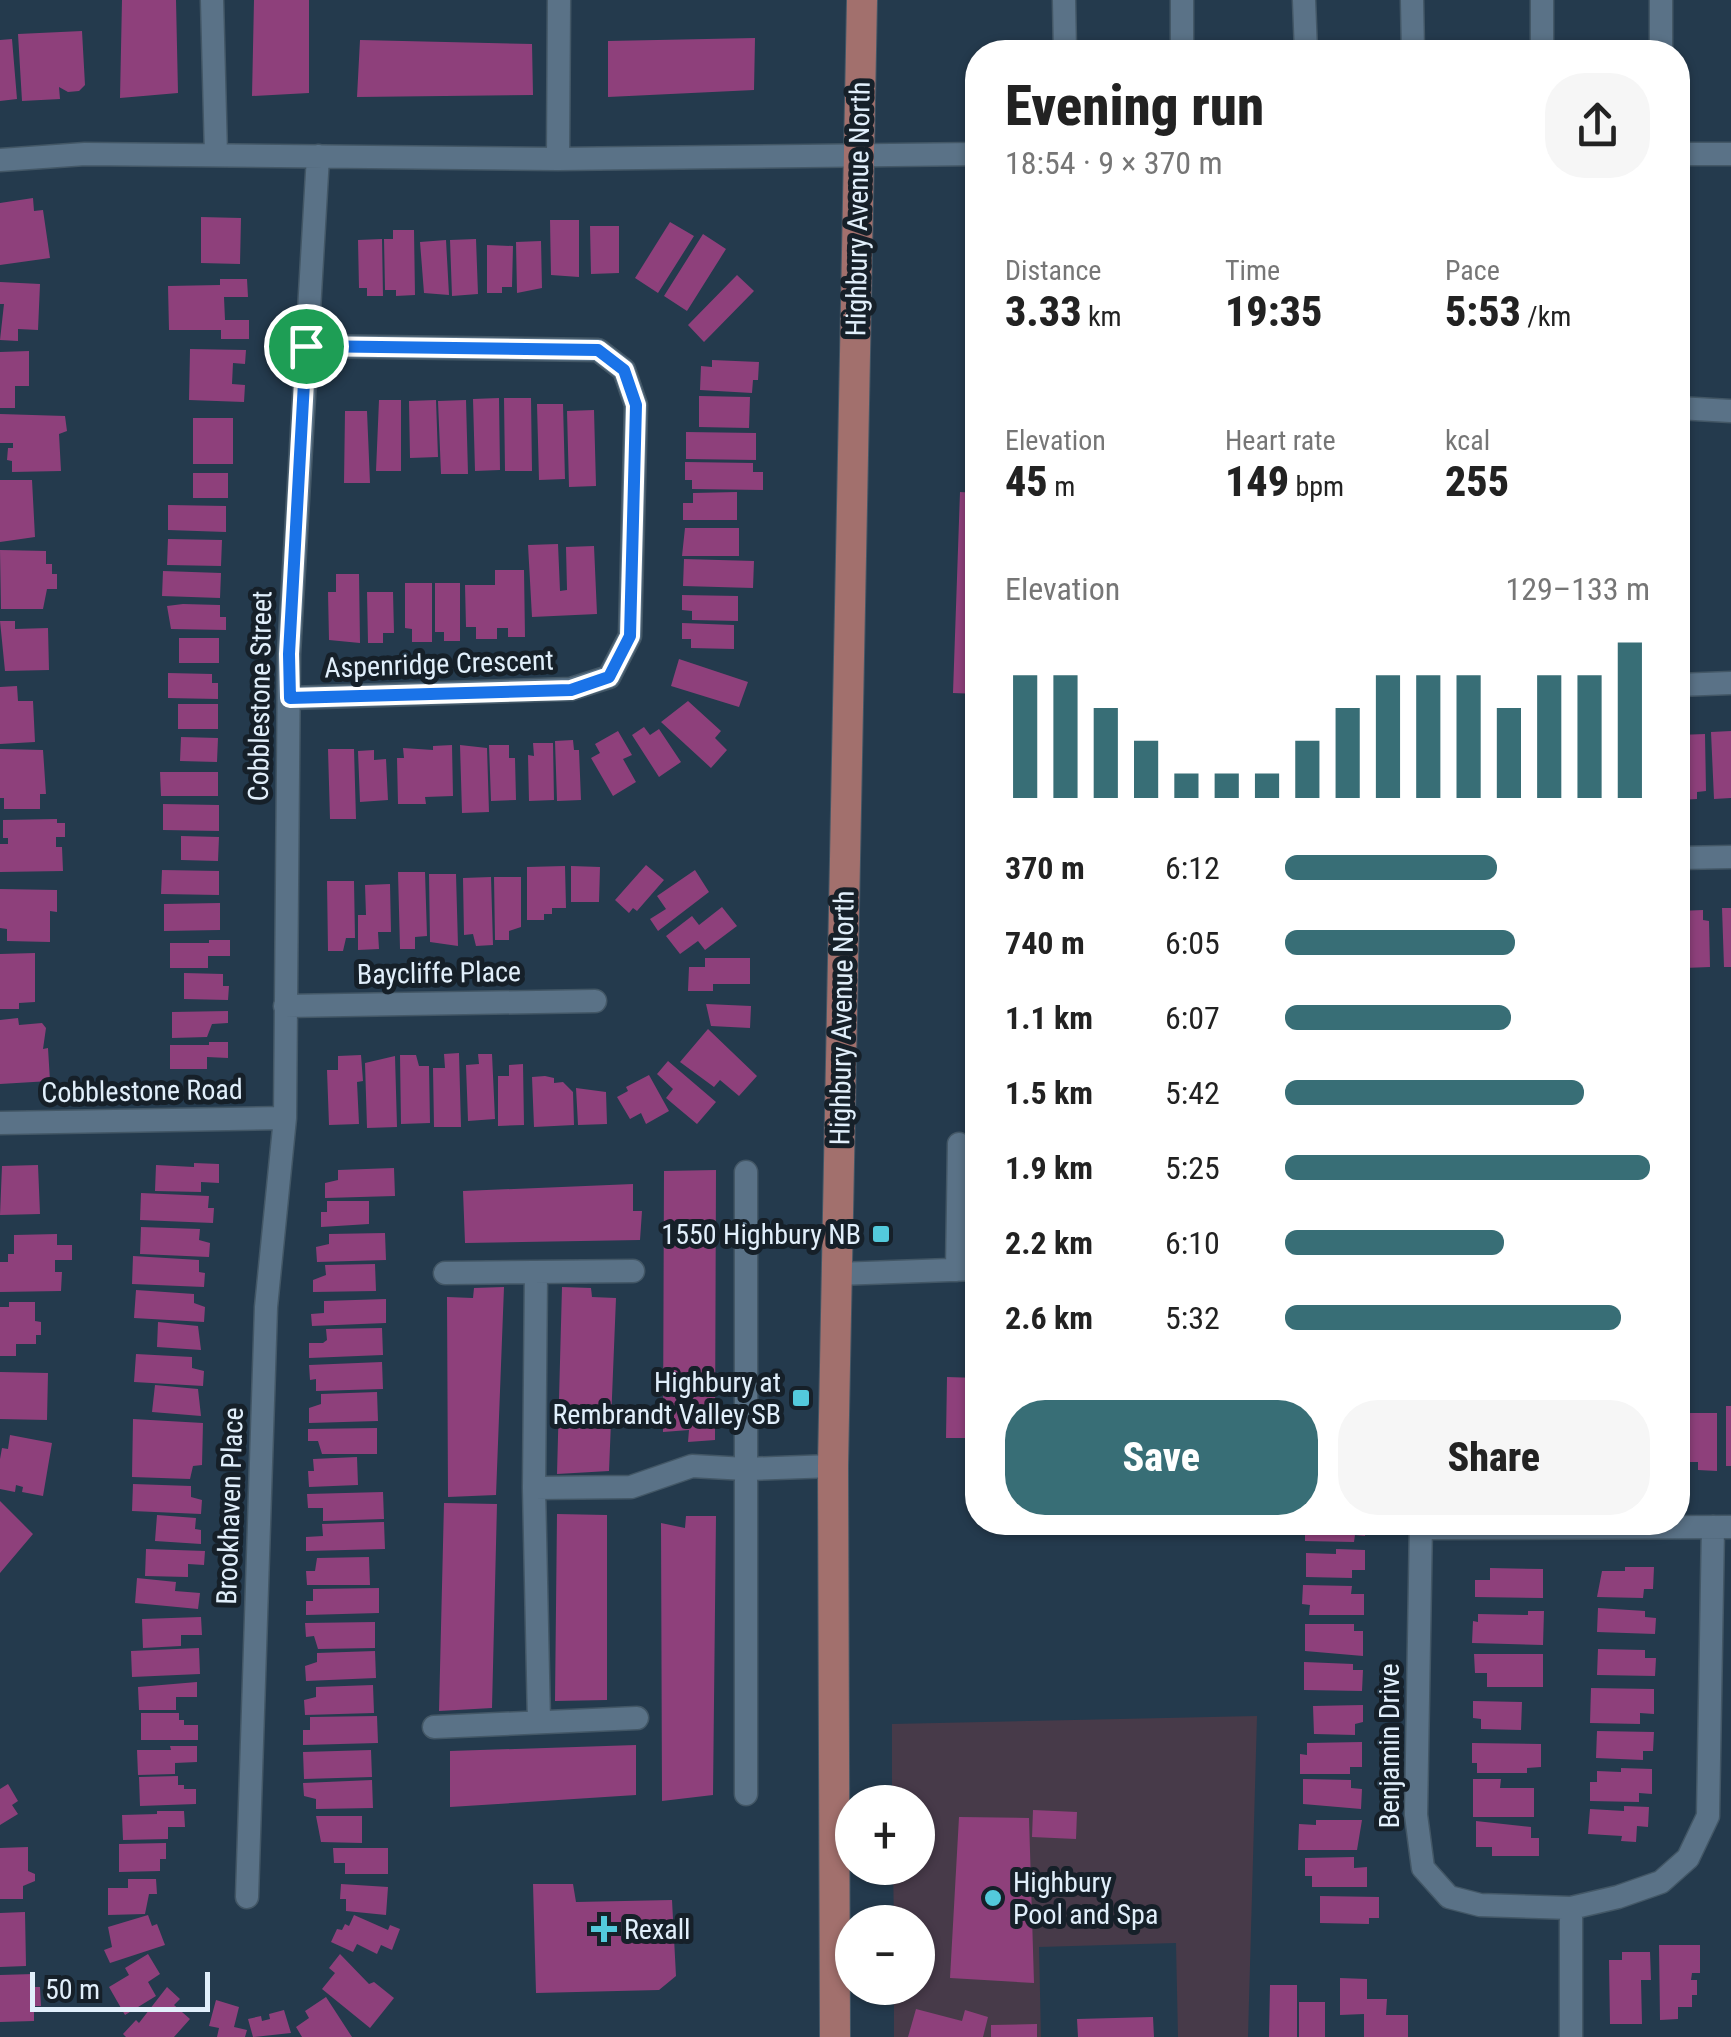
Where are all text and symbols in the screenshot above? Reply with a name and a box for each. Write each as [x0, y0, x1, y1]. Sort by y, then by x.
button: share [1545, 73, 1650, 178]
text: Evening run [1005, 74, 1264, 138]
street label: Highbury Avenue North [839, 81, 877, 337]
text: 18:54 · 9 × 370 m [1005, 144, 1223, 182]
text: Distance [1005, 254, 1102, 287]
text: Time [1225, 254, 1280, 287]
text: Pace [1445, 254, 1500, 287]
text: 3.33 [1005, 287, 1082, 336]
text: 19:35 [1225, 287, 1322, 336]
text: 5:53 [1445, 287, 1521, 336]
text: km [1082, 300, 1122, 333]
text: /km [1521, 300, 1571, 333]
pin [264, 304, 349, 389]
icon: arrive [279, 319, 334, 374]
text: Elevation [1005, 424, 1106, 457]
text: Heart rate [1225, 424, 1336, 457]
text: kcal [1445, 424, 1490, 457]
text: 45 [1005, 457, 1048, 506]
text: 149 [1225, 457, 1289, 506]
text: 255 [1445, 457, 1509, 506]
text: m [1048, 470, 1075, 503]
text: bpm [1289, 470, 1344, 503]
text: Elevation [1005, 570, 1120, 608]
text: 129–133 m [1505, 570, 1650, 608]
street label: Cobblestone Street [242, 590, 278, 802]
street label: Aspenridge Crescent [324, 644, 554, 684]
text: 370 m [1005, 849, 1085, 887]
text: 6:12 [1165, 849, 1220, 887]
street label: Highbury Avenue North [823, 890, 861, 1146]
text: 740 m [1005, 924, 1085, 962]
text: 6:05 [1165, 924, 1220, 962]
street label: Baycliffe Place [357, 955, 521, 991]
text: 1.1 km [1005, 999, 1093, 1037]
text: 6:07 [1165, 999, 1220, 1037]
street label: Cobblestone Road [41, 1073, 243, 1109]
text: 1.5 km [1005, 1074, 1093, 1112]
text: 5:42 [1165, 1074, 1220, 1112]
text: 1.9 km [1005, 1149, 1093, 1187]
text: 5:25 [1165, 1149, 1220, 1187]
place label: 1550 Highbury NB [661, 1218, 861, 1251]
marker: 1550 Highbury NB [870, 1223, 892, 1245]
text: 2.2 km [1005, 1224, 1093, 1262]
text: 6:10 [1165, 1224, 1220, 1262]
text: 2.6 km [1005, 1299, 1093, 1337]
text: 5:32 [1165, 1299, 1220, 1337]
place label: Highbury at Rembrandt Valley SB [552, 1366, 781, 1431]
marker: Highbury at Rembrandt Valley SB [790, 1387, 812, 1409]
button: Save [1005, 1400, 1318, 1515]
button: Share [1338, 1400, 1650, 1515]
street label: Brookhaven Place [210, 1407, 250, 1605]
street label: Benjamin Drive [1373, 1663, 1406, 1829]
map controls [835, 1785, 935, 2005]
button: + [835, 1785, 935, 1885]
place label: Highbury Pool and Spa [1013, 1866, 1158, 1931]
marker: Highbury Pool and Spa [982, 1887, 1004, 1909]
button: − [835, 1905, 935, 2005]
place label: Rexall [624, 1913, 691, 1946]
marker: Rexall [593, 1918, 615, 1940]
scale bar [30, 1967, 210, 2012]
text: 50 m [45, 1973, 100, 2006]

